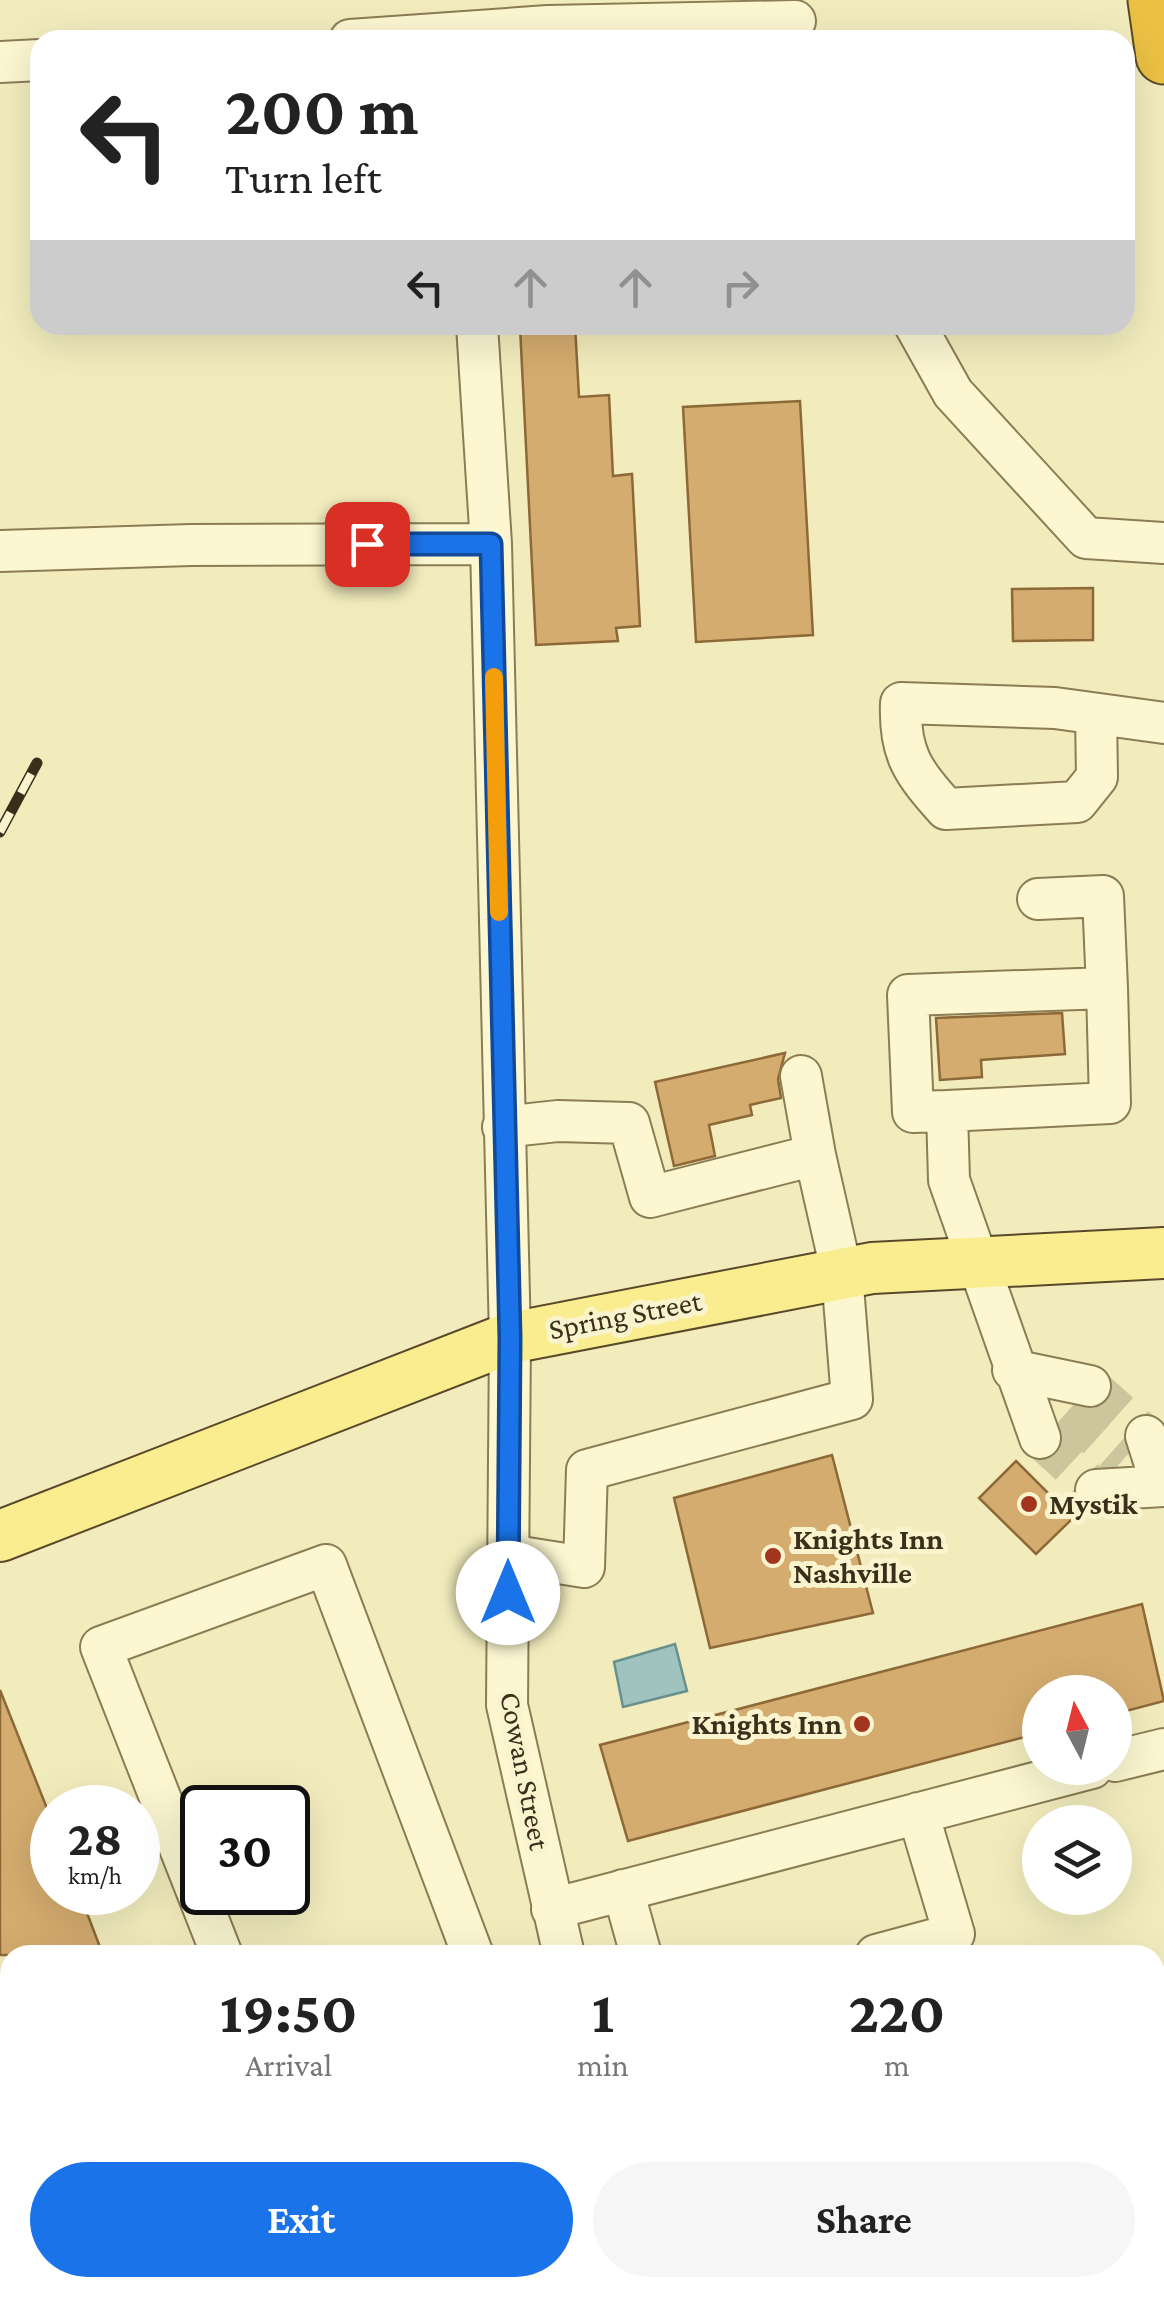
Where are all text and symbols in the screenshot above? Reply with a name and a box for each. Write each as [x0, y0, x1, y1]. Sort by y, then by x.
icon: left [60, 70, 190, 200]
text: 200 m [225, 71, 418, 149]
text: Turn left [225, 153, 382, 203]
icon: left [398, 260, 453, 315]
icon: ahead [503, 260, 558, 315]
icon: ahead [608, 260, 663, 315]
icon: right [713, 260, 768, 315]
pin [325, 502, 410, 587]
icon: arrive [340, 517, 395, 572]
street label: Spring Street [546, 1283, 705, 1346]
place label: Mystik [1049, 1487, 1138, 1520]
marker: Mystik [1018, 1493, 1040, 1515]
place label: Knights Inn Nashville [793, 1522, 944, 1589]
position arrow [456, 1541, 560, 1645]
marker: Knights Inn Nashville [762, 1545, 784, 1567]
north arrow [1022, 1675, 1132, 1785]
map controls [1022, 1675, 1132, 1915]
street label: Cowan Street [494, 1689, 557, 1854]
place label: Knights Inn [691, 1707, 842, 1740]
marker: Knights Inn [851, 1713, 873, 1735]
speed limit sign: 30 [180, 1785, 310, 1915]
button: layers [1022, 1805, 1132, 1915]
text: 28 [68, 1810, 122, 1866]
text: km/h [68, 1862, 122, 1889]
text: 19:50 [220, 1978, 358, 2045]
text: 1 [592, 1978, 614, 2045]
text: 220 [848, 1978, 945, 2045]
text: Arrival [245, 2047, 332, 2083]
text: min [577, 2047, 629, 2083]
text: m [884, 2047, 910, 2083]
button: Exit [30, 2162, 573, 2277]
button: Share [593, 2162, 1135, 2277]

